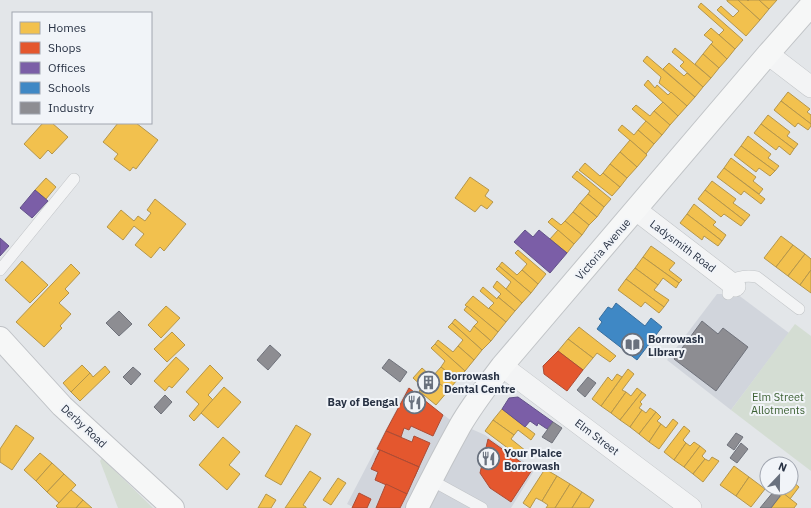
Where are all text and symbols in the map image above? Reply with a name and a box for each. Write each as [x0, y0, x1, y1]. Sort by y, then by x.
legend [12, 12, 152, 124]
text: Homes [48, 20, 86, 35]
text: Shops [48, 40, 81, 55]
text: Offices [48, 60, 86, 75]
text: Schools [48, 80, 91, 95]
text: Industry [48, 100, 94, 115]
street label: Victoria Avenue [572, 215, 634, 283]
street label: Ladysmith Road [647, 217, 719, 275]
library icon: Borrowash Library [620, 332, 646, 358]
place label: Borrowash Library [648, 332, 704, 359]
building icon: Borrowash Dental Centre [415, 369, 441, 395]
place label: Borrowash Dental Centre [444, 369, 516, 396]
restaurant icon: Bay of Bengal [401, 389, 427, 415]
park label: Elm Street Allotments [751, 390, 805, 417]
place label: Bay of Bengal [328, 395, 399, 409]
street label: Derby Road [58, 401, 110, 451]
street label: Elm Street [572, 416, 622, 458]
restaurant icon: Your Plaice Borrowash [476, 446, 502, 472]
place label: Your Plaice Borrowash [504, 446, 562, 473]
north arrow [759, 456, 799, 496]
text: N [776, 459, 789, 475]

